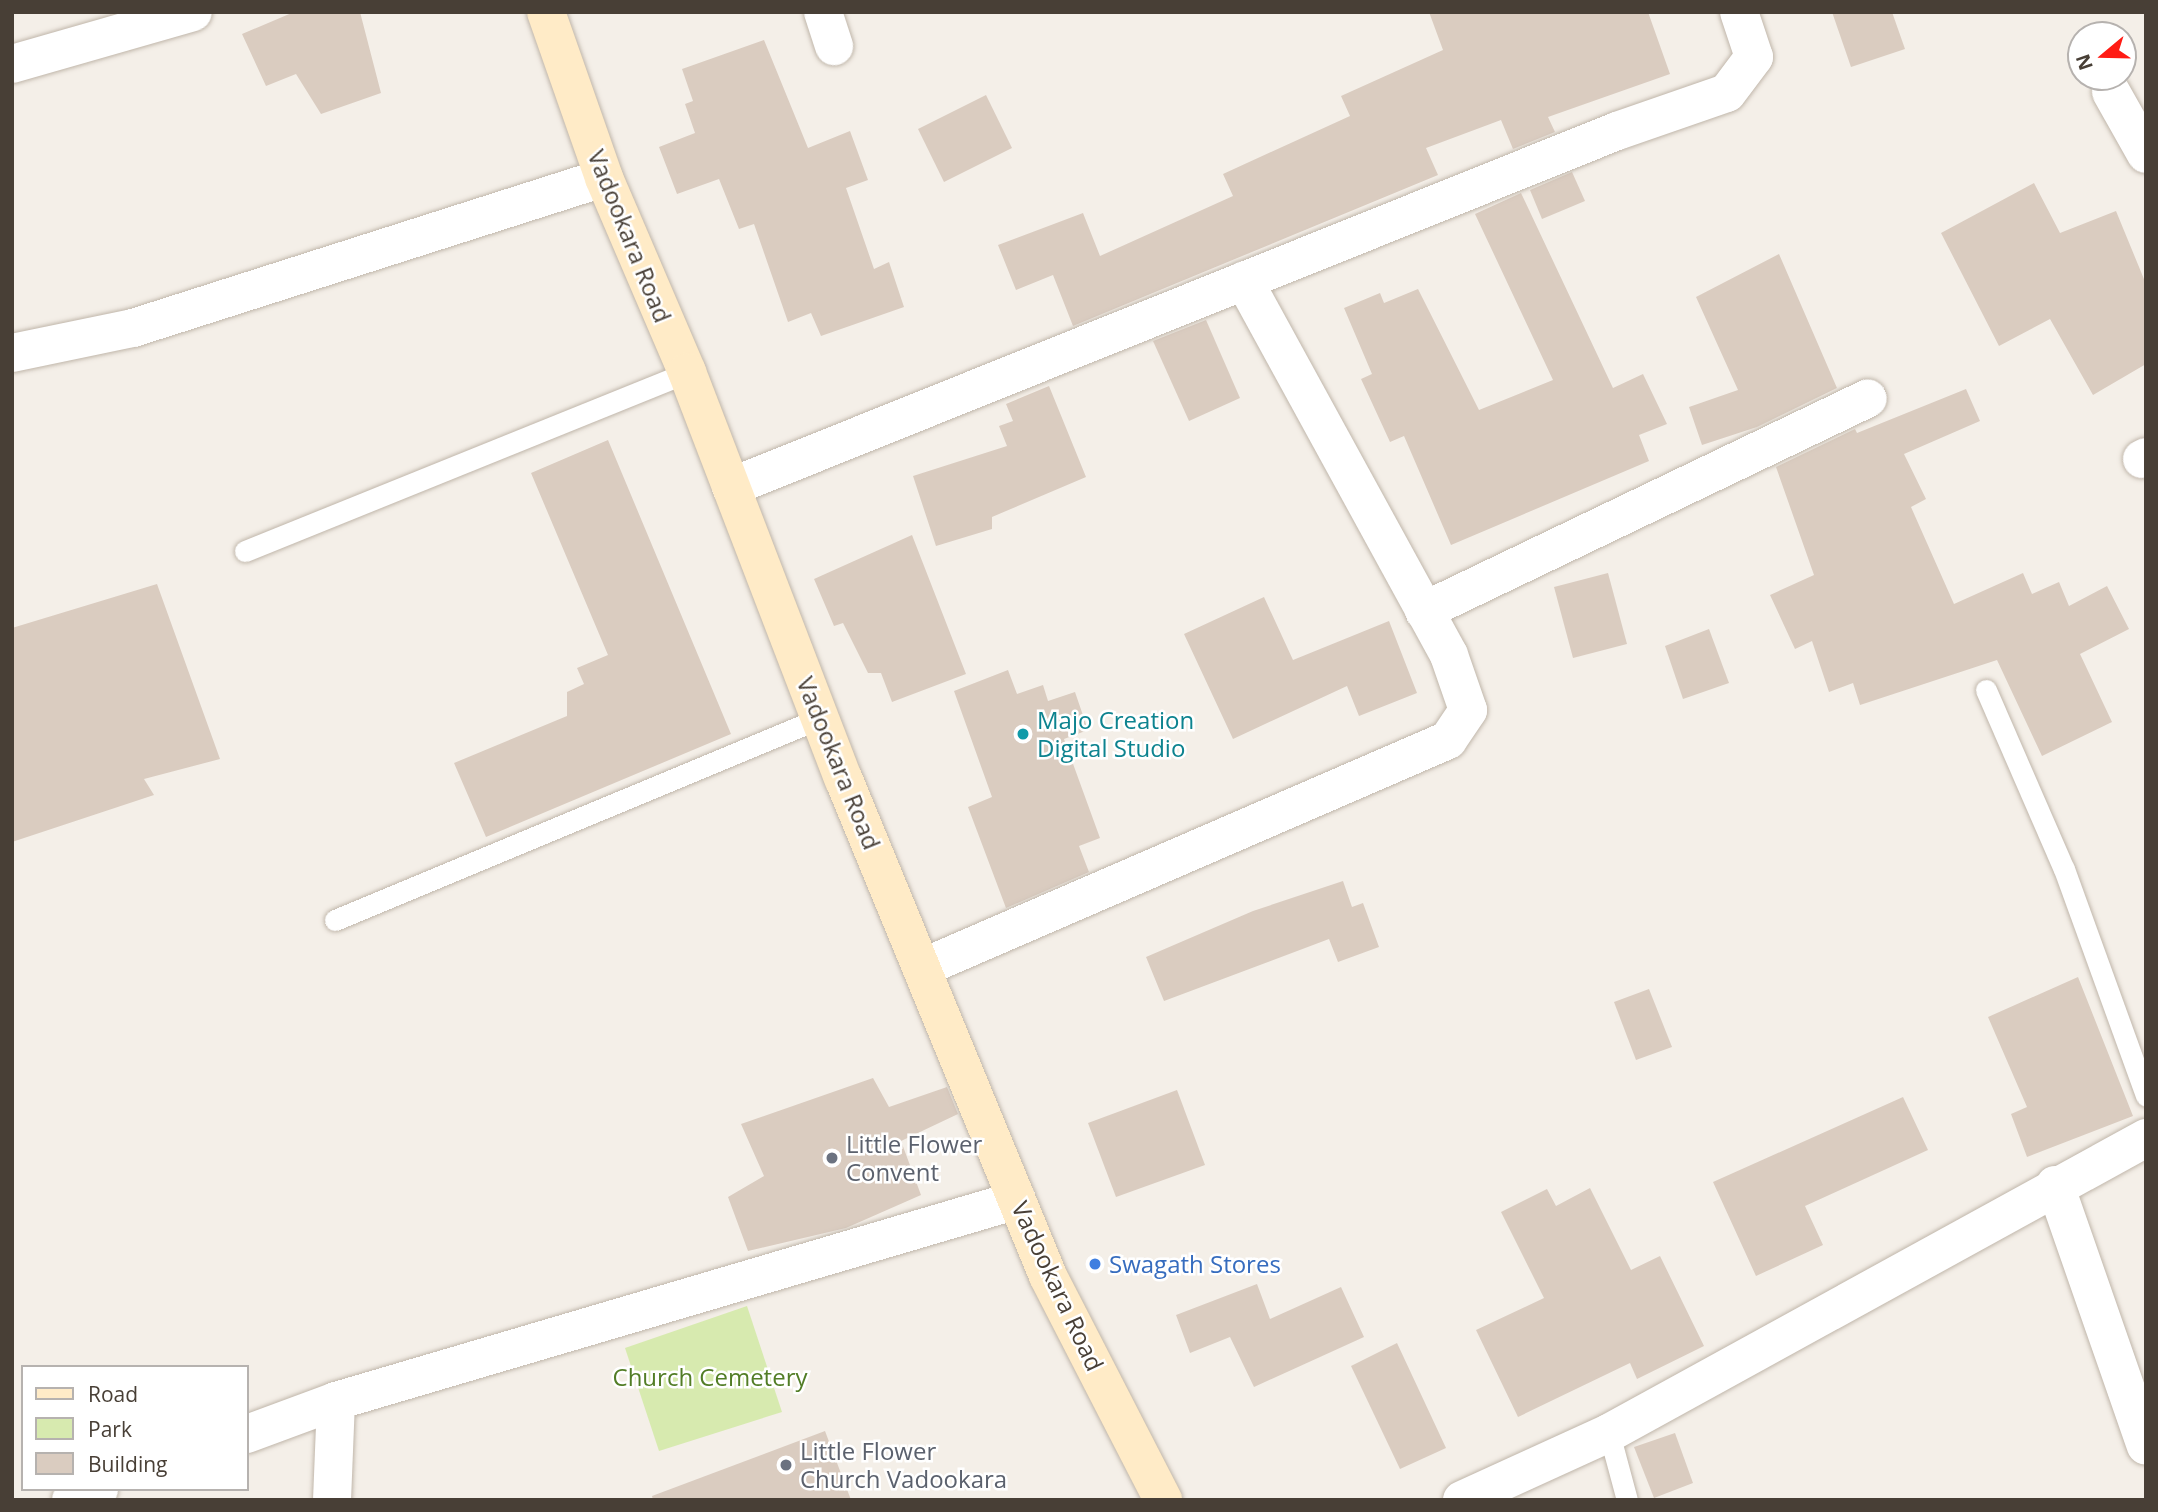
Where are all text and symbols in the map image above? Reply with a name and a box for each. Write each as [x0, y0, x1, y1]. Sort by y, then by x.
north arrow [2067, 21, 2137, 91]
text: N [2069, 51, 2099, 74]
street label: Vadookara Road [582, 145, 678, 327]
street label: Vadookara Road [791, 672, 887, 854]
place label: Majo Creation Digital Studio [1037, 706, 1194, 762]
marker: Majo Creation Digital Studio [1015, 726, 1031, 742]
place label: Little Flower Convent [846, 1130, 982, 1186]
marker: Little Flower Convent [824, 1150, 840, 1166]
street label: Vadookara Road [1006, 1197, 1110, 1375]
place label: Swagath Stores [1109, 1250, 1281, 1278]
marker: Swagath Stores [1087, 1256, 1103, 1272]
park label: Church Cemetery [613, 1363, 807, 1391]
legend [21, 1365, 248, 1491]
text: Road [88, 1380, 138, 1408]
text: Park [88, 1415, 132, 1443]
place label: Little Flower Church Vadookara [800, 1437, 1007, 1493]
text: Building [88, 1450, 167, 1478]
marker: Little Flower Church Vadookara [778, 1457, 794, 1473]

